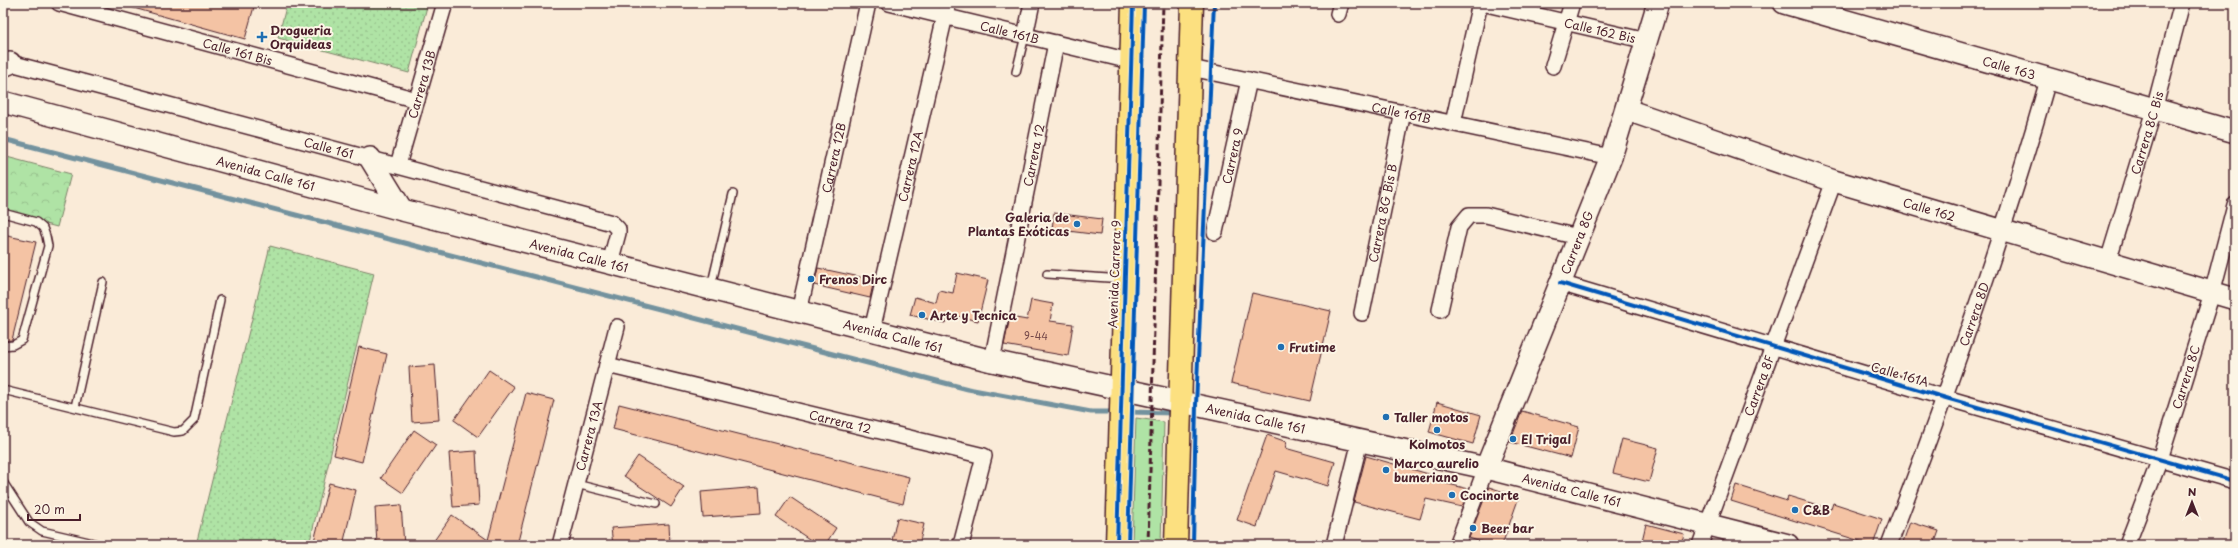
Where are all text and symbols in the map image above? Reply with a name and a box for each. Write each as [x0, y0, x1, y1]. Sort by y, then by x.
street label: Calle 162 Bis [1562, 13, 1638, 47]
street label: Calle 161B [978, 16, 1041, 48]
place label: Drogueria Orquideas [270, 21, 332, 53]
marker: Drogueria Orquideas [257, 32, 267, 42]
street label: Calle 161 Bis [201, 33, 275, 70]
street label: Carrera 13B [403, 48, 440, 121]
street label: Calle 163 [1980, 51, 2038, 83]
street label: Carrera 8C Bis [2126, 89, 2168, 177]
street label: Calle 161B [1370, 98, 1433, 128]
street label: Carrera 12B [817, 121, 850, 195]
street label: Carrera 12 [1018, 122, 1049, 188]
street label: Carrera 9 [1217, 126, 1247, 186]
street label: Carrera 12A [893, 129, 927, 204]
street label: Calle 161 [302, 132, 355, 163]
street label: Avenida Calle 161 [214, 151, 317, 195]
street label: Carrera 8G Bis B [1364, 162, 1401, 264]
street label: Calle 162 [1901, 193, 1958, 225]
place label: Galeria de Plantas Exóticas [968, 208, 1069, 240]
street label: Carrera 8G [1556, 208, 1598, 277]
marker: Galeria de Plantas Exóticas [1072, 219, 1082, 229]
street label: Avenida Carrera 9 [1103, 220, 1125, 328]
street label: Avenida Calle 161 [528, 234, 630, 277]
place label: Frenos Dirc [819, 270, 888, 288]
marker: Frenos Dirc [806, 274, 816, 284]
street label: Carrera 8D [1954, 280, 1993, 349]
place label: Arte y Tecnica [930, 306, 1017, 324]
marker: Arte y Tecnica [917, 310, 927, 320]
street label: Avenida Calle 161 [842, 314, 944, 357]
house number: 9-44 [1024, 328, 1048, 343]
place label: Frutime [1289, 338, 1336, 356]
marker: Frutime [1276, 342, 1286, 352]
street label: Carrera 8C [2167, 343, 2204, 411]
street label: Carrera 8F [1739, 352, 1778, 419]
street label: Calle 161A [1869, 357, 1931, 391]
street label: Carrera 13A [571, 399, 606, 473]
street label: Avenida Calle 161 [1204, 399, 1307, 438]
street label: Carrera 12 [807, 405, 873, 438]
place label: Taller motos [1394, 408, 1468, 426]
marker: Taller motos [1381, 412, 1391, 422]
marker: Kolmotos [1432, 425, 1442, 435]
place label: El Trigal [1521, 430, 1572, 448]
marker: El Trigal [1508, 434, 1518, 444]
place label: Kolmotos [1409, 435, 1465, 453]
place label: Marco aurelio bumeriano [1394, 454, 1479, 486]
marker: Marco aurelio bumeriano [1381, 465, 1391, 475]
street label: Avenida Calle 161 [1520, 469, 1623, 511]
north arrow [2172, 482, 2212, 522]
text: N [2188, 483, 2197, 500]
place label: Cocinorte [1460, 486, 1520, 504]
marker: Cocinorte [1447, 490, 1457, 500]
scale bar [28, 496, 80, 522]
text: 20 m [34, 500, 65, 518]
place label: C&B [1803, 501, 1830, 519]
marker: C&B [1790, 505, 1800, 515]
place label: Beer bar [1481, 519, 1535, 537]
marker: Beer bar [1468, 523, 1478, 533]

